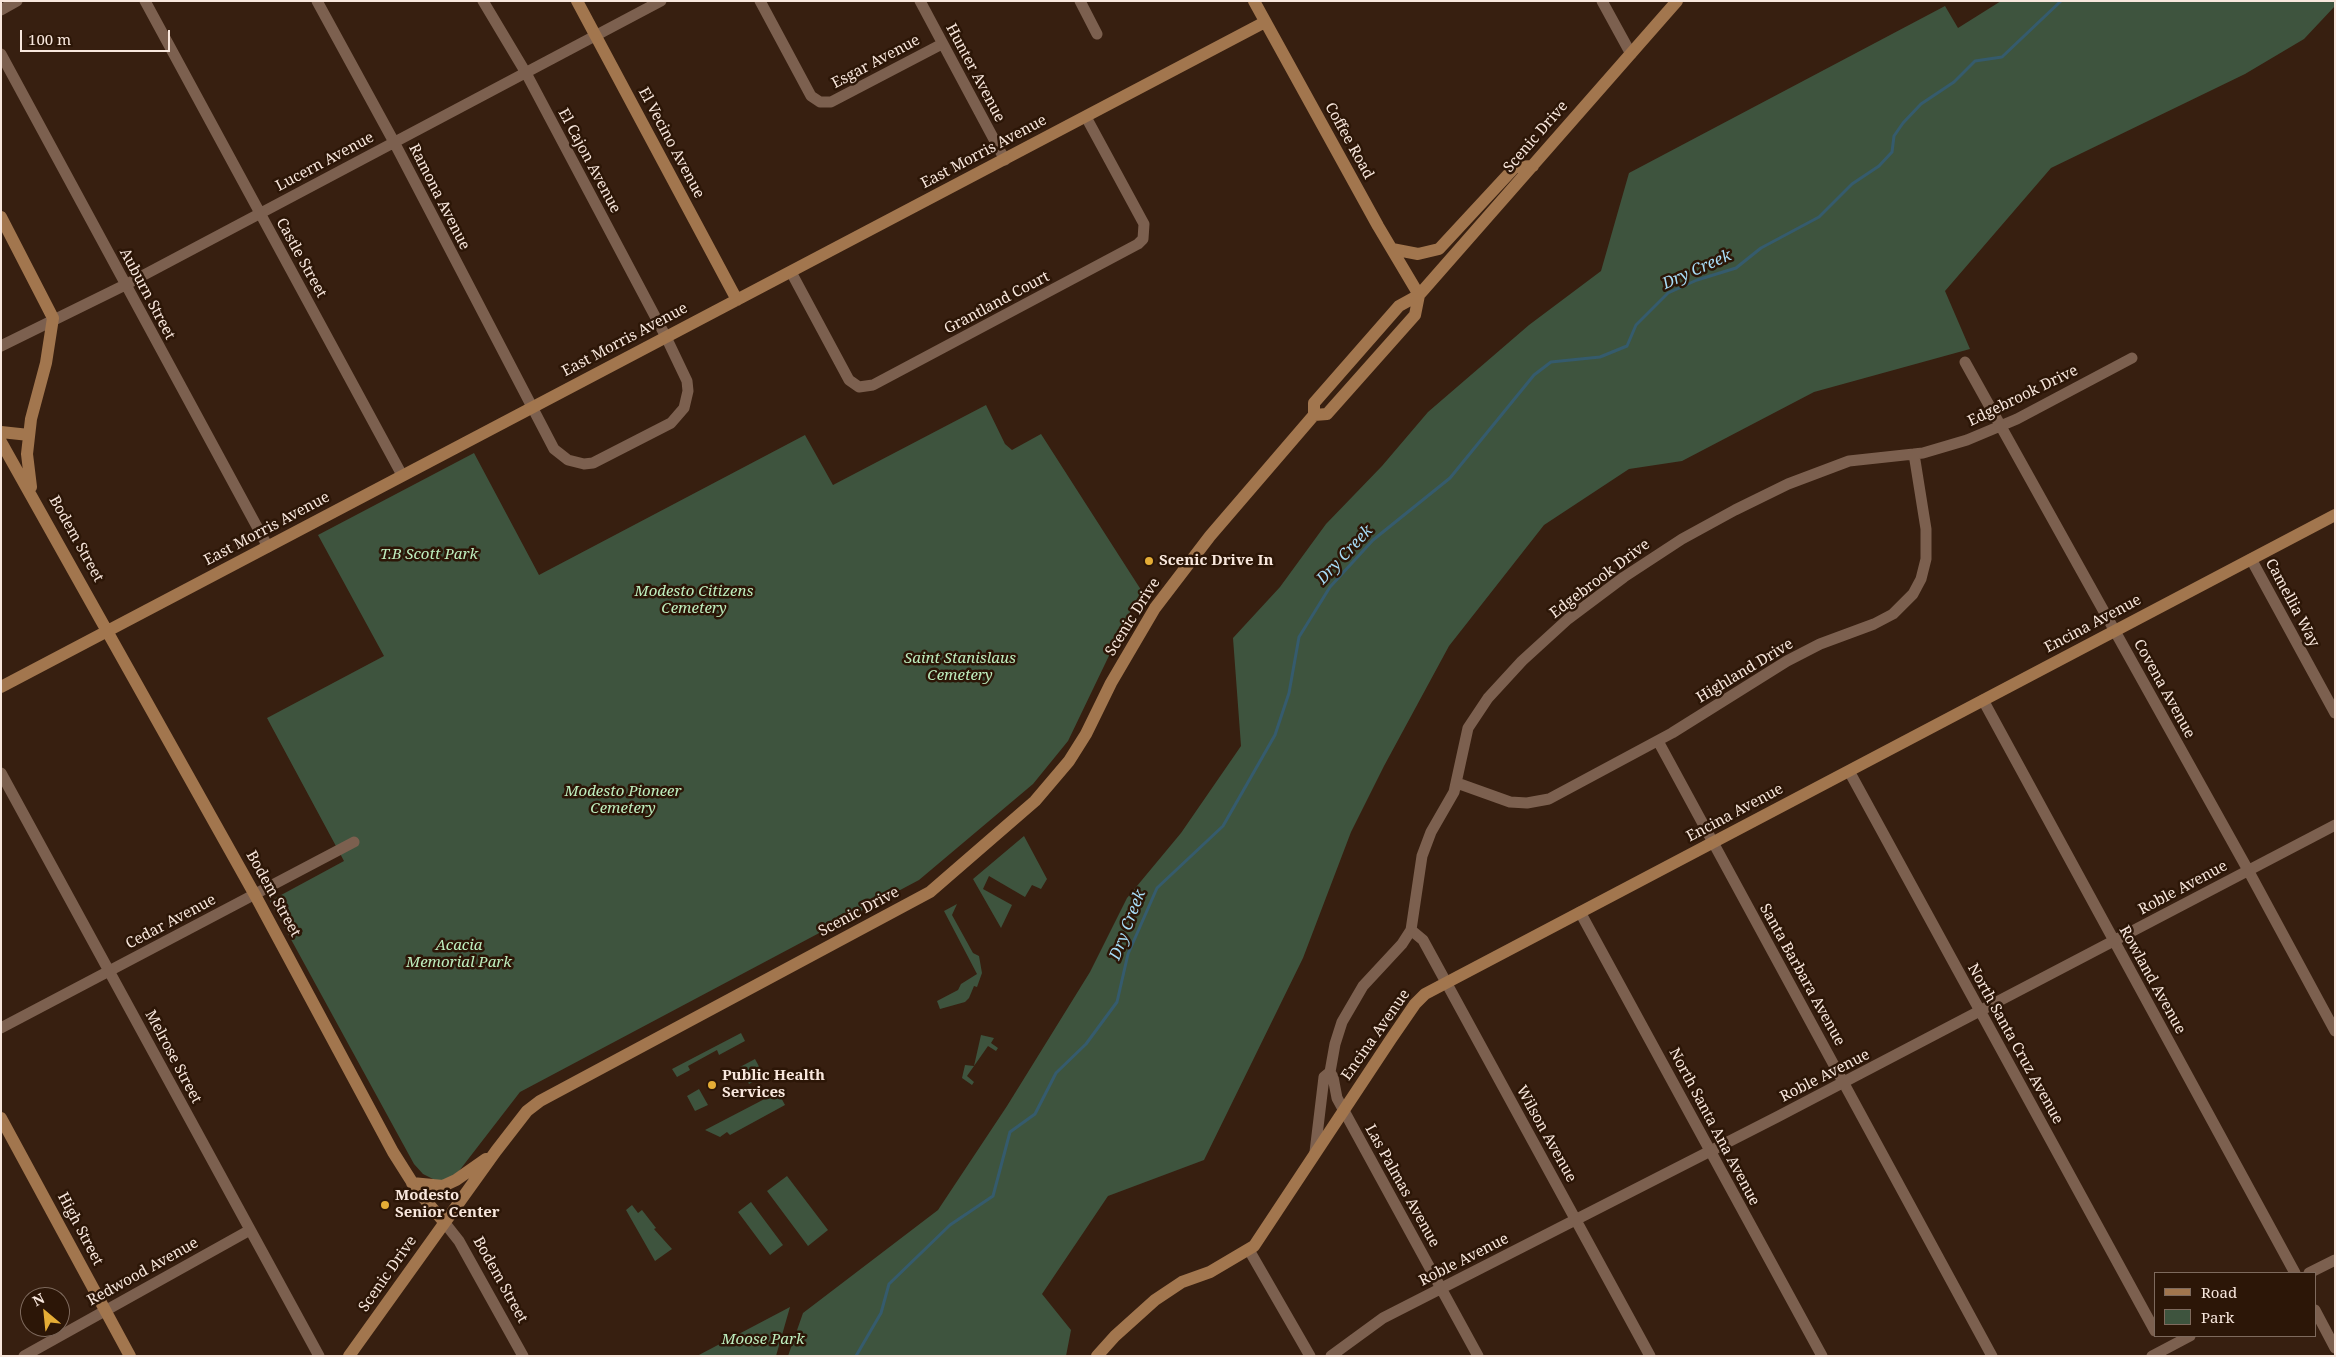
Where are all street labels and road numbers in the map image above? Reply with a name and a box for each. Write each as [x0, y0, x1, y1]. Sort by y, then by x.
street label: Hunter Avenue [941, 21, 1009, 125]
street label: Esgar Avenue [829, 31, 923, 93]
street label: El Vecino Avenue [634, 84, 708, 202]
street label: Scenic Drive [1500, 98, 1572, 176]
street label: Coffee Road [1321, 100, 1377, 182]
street label: El Cajon Avenue [554, 106, 624, 216]
street label: East Morris Avenue [918, 111, 1050, 193]
street label: Lucern Avenue [273, 129, 377, 195]
street label: Ramona Avenue [404, 141, 474, 253]
street label: Castle Street [272, 215, 330, 301]
street label: Auburn Street [115, 245, 179, 343]
street label: Grantland Court [941, 268, 1053, 338]
street label: East Morris Avenue [559, 299, 691, 381]
street label: Edgebrook Drive [1965, 362, 2081, 430]
street label: East Morris Avenue [201, 488, 333, 570]
street label: Bodem Street [45, 493, 107, 585]
street label: Edgebrook Drive [1547, 536, 1653, 622]
street label: Camellia Way [2261, 556, 2323, 650]
street label: Scenic Drive [1102, 575, 1164, 659]
street label: Encina Avenue [2042, 591, 2144, 657]
street label: Highland Drive [1693, 635, 1797, 707]
street label: Covena Avenue [2129, 636, 2199, 742]
street label: Encina Avenue [1684, 780, 1786, 846]
street label: Bodem Street [242, 848, 304, 940]
street label: Roble Avenue [2136, 857, 2230, 919]
street label: Scenic Drive [816, 883, 902, 941]
street label: Cedar Avenue [123, 891, 219, 953]
street label: Santa Barbara Avenue [1755, 901, 1849, 1049]
street label: Rowland Avenue [2115, 923, 2189, 1037]
street label: North Santa Cruz Avenue [1963, 961, 2067, 1127]
street label: Encina Avenue [1338, 986, 1414, 1084]
street label: Melrose Street [141, 1007, 205, 1107]
street label: North Santa Ana Avenue [1665, 1045, 1763, 1209]
street label: Roble Avenue [1777, 1046, 1873, 1106]
street label: Wilson Avenue [1512, 1083, 1580, 1185]
street label: Las Palmas Avenue [1361, 1122, 1443, 1250]
street label: High Street [53, 1189, 107, 1269]
street label: Roble Avenue [1416, 1230, 1512, 1290]
street label: Scenic Drive [355, 1232, 421, 1316]
street label: Redwood Avenue [84, 1234, 202, 1310]
street label: Bodem Street [469, 1234, 531, 1326]

